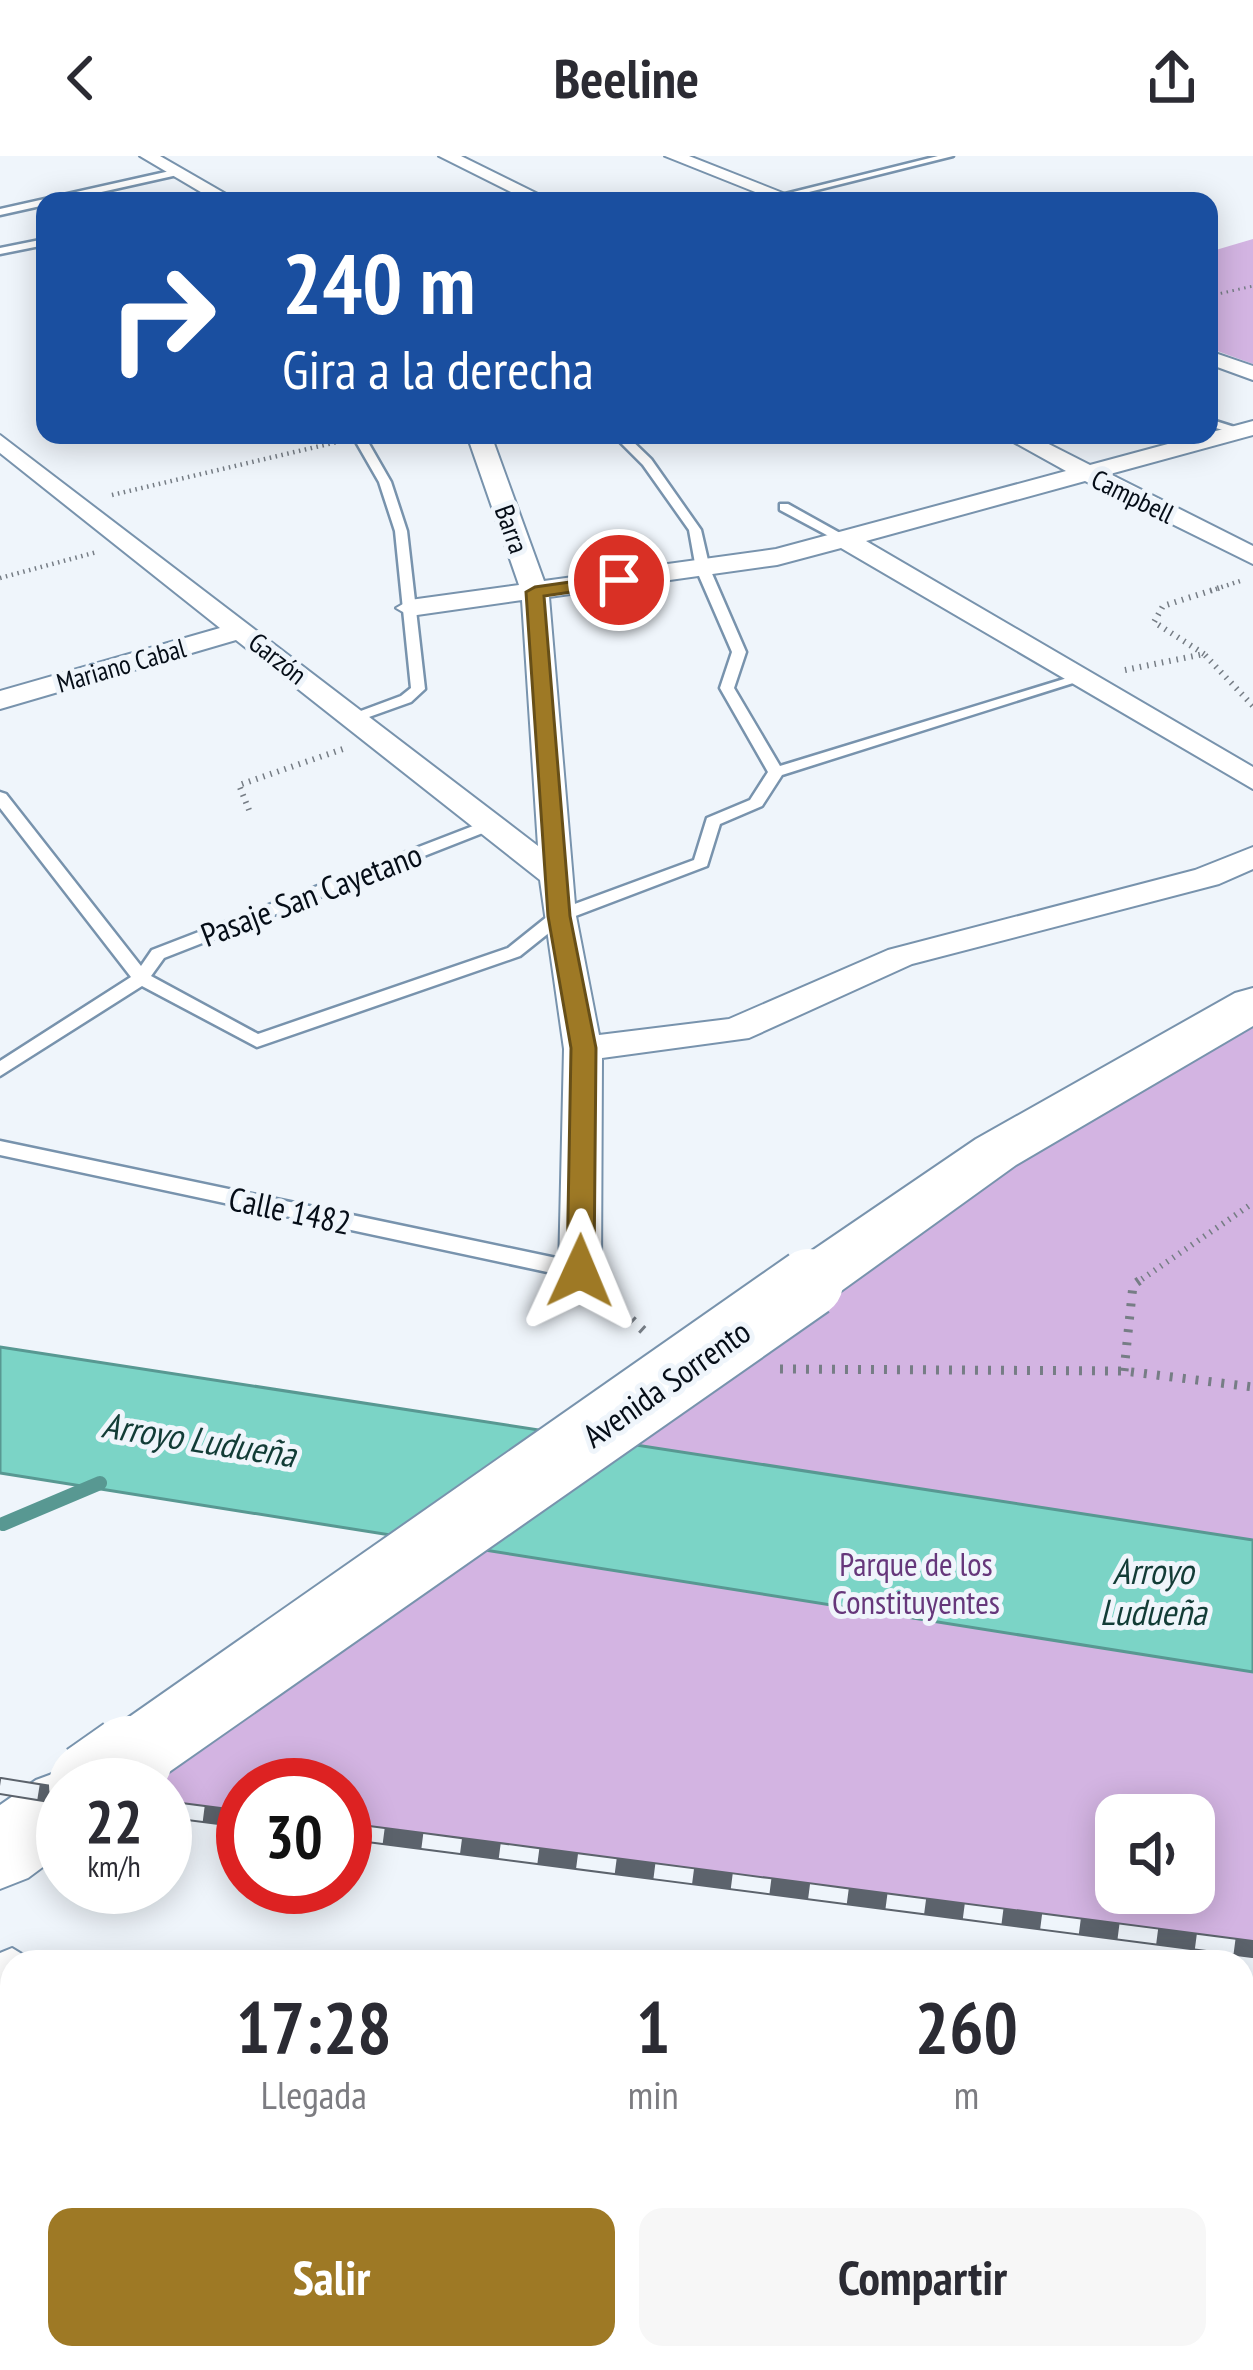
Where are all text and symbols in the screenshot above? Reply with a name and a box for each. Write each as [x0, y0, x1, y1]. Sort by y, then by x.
text: Beeline [554, 43, 699, 113]
icon: back [48, 45, 114, 111]
icon: share [1139, 45, 1205, 111]
text: 240 m [282, 228, 475, 337]
icon: right [84, 240, 240, 396]
text: Gira a la derecha [282, 334, 594, 404]
street label: Campbell [1086, 462, 1180, 531]
street label: Barra [488, 500, 536, 558]
pin [568, 529, 670, 631]
icon: arrive [586, 547, 652, 613]
street label: Garzón [242, 625, 314, 691]
street label: Mariano Cabal [52, 630, 190, 700]
street label: Pasaje San Cayetano [195, 832, 427, 956]
street label: Calle 1482 [225, 1176, 355, 1244]
position arrow [517, 1208, 643, 1334]
street label: Avenida Sorrento [574, 1310, 758, 1456]
water label: Arroyo Ludueña [99, 1401, 301, 1478]
park label: Parque de los Constituyentes [832, 1542, 1000, 1623]
water label: Arroyo Ludueña [1100, 1547, 1208, 1635]
speed limit sign: 30 [216, 1758, 372, 1914]
text: 22 [85, 1782, 143, 1860]
map controls [1095, 1794, 1215, 1914]
button: sound [1095, 1794, 1215, 1914]
text: km/h [87, 1846, 141, 1885]
text: 17:28 [236, 1980, 392, 2073]
text: 1 [636, 1980, 670, 2073]
text: 260 [915, 1980, 1018, 2073]
text: Llegada [261, 2069, 367, 2120]
text: min [628, 2069, 679, 2120]
text: m [954, 2069, 979, 2120]
button: Salir [48, 2208, 615, 2346]
button: Compartir [639, 2208, 1206, 2346]

